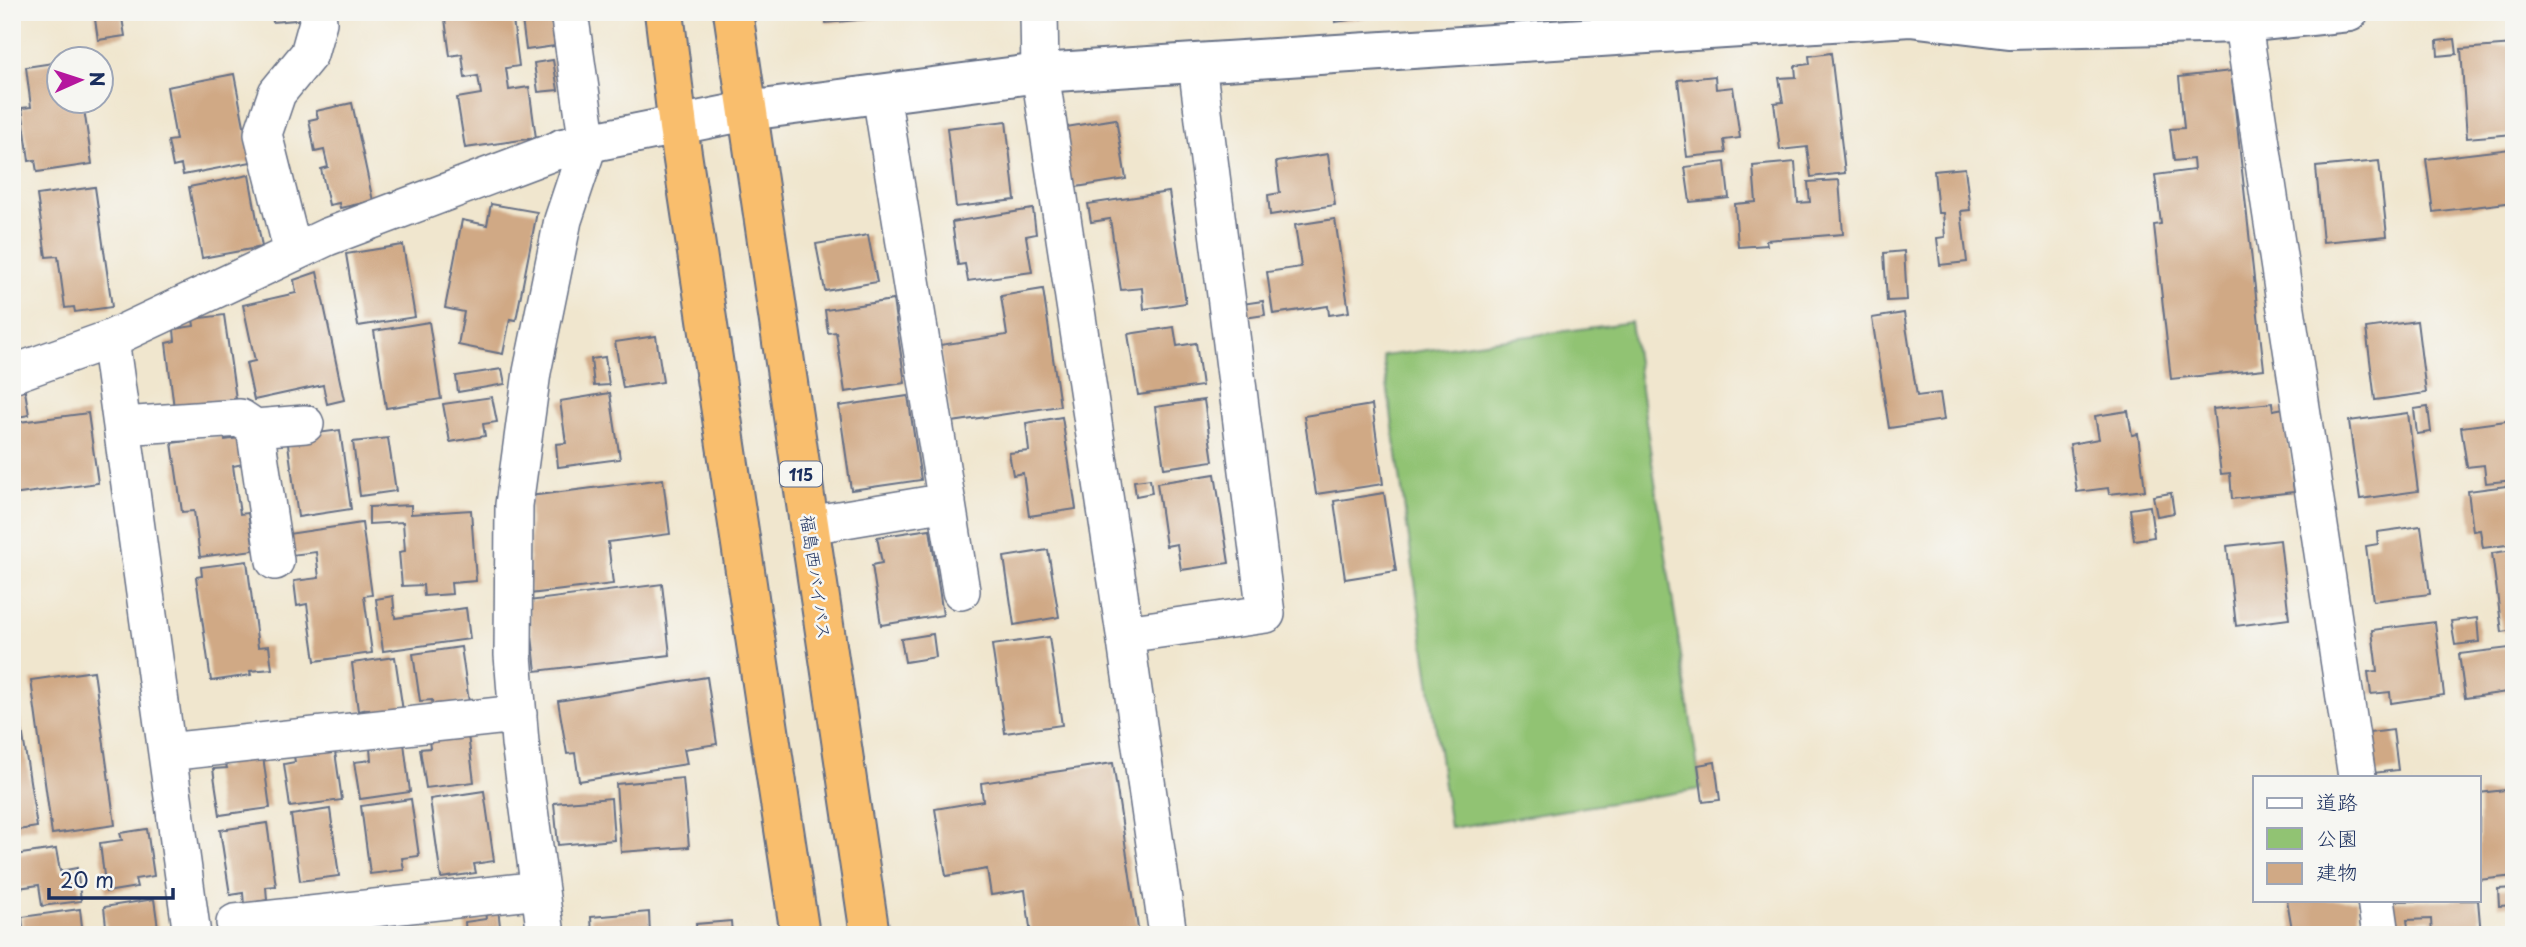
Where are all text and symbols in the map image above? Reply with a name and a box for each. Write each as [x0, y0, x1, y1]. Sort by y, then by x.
north arrow [46, 46, 116, 116]
text: N [84, 71, 112, 87]
road number: 115 [780, 461, 822, 486]
street label: 福島西バイパス [795, 513, 839, 641]
legend [2253, 776, 2480, 902]
text: 道路 [2316, 785, 2358, 817]
text: 公園 [2316, 821, 2358, 853]
text: 建物 [2316, 855, 2358, 887]
scale bar [49, 856, 173, 900]
text: 20 m [60, 863, 114, 895]

